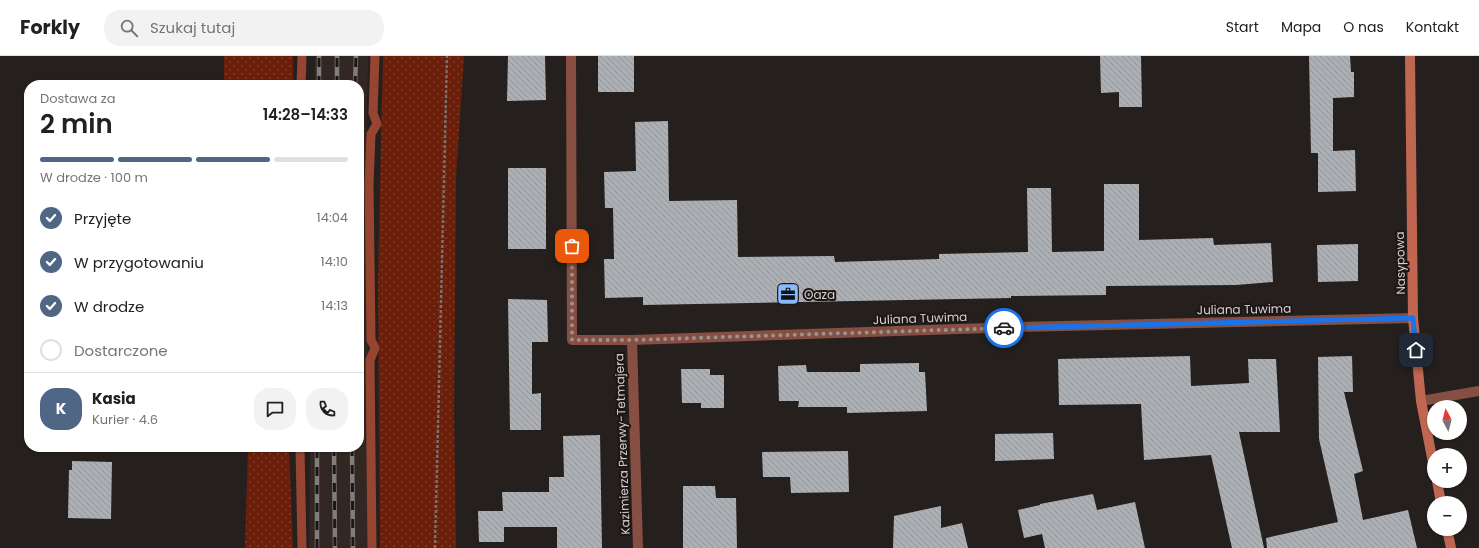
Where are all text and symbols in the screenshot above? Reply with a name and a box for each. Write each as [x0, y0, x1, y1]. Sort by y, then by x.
search box [104, 10, 384, 46]
text: Forkly [20, 14, 80, 41]
icon: search [118, 17, 140, 39]
text: Szukaj tutaj [150, 17, 235, 38]
text: Start [1226, 17, 1259, 37]
text: Mapa [1281, 17, 1321, 37]
text: O nas [1343, 17, 1384, 37]
text: Kontakt [1406, 17, 1459, 37]
text: Dostawa za [40, 89, 115, 108]
text: 14:28–14:33 [263, 104, 348, 125]
text: 2 min [40, 106, 113, 142]
text: W drodze · 100 m [40, 168, 148, 187]
icon: check [40, 207, 62, 229]
text: Przyjęte [74, 208, 131, 229]
text: 14:04 [317, 208, 348, 227]
pin [555, 229, 589, 263]
street label: Nasypowa [1391, 231, 1409, 295]
icon: bag [561, 235, 583, 257]
icon: check [40, 251, 62, 273]
text: W przygotowaniu [74, 252, 204, 273]
text: 14:10 [321, 252, 348, 271]
office icon: Oaza [775, 281, 801, 307]
place label: Oaza [804, 286, 835, 303]
icon: check [40, 295, 62, 317]
text: W drodze [74, 296, 144, 317]
text: 14:13 [321, 296, 348, 315]
street label: Juliana Tuwima [1197, 300, 1291, 318]
street label: Juliana Tuwima [872, 308, 968, 328]
courier [984, 308, 1024, 348]
icon: car [993, 317, 1015, 339]
pin [1399, 333, 1433, 367]
icon: home [1405, 339, 1427, 361]
text: Dostarczone [74, 340, 168, 361]
street label: Kazimierza Przerwy-Tetmajera [610, 353, 634, 535]
text: Kasia [92, 388, 136, 409]
button: chat [254, 388, 296, 430]
button: phone [306, 388, 348, 430]
text: K [56, 398, 66, 419]
north arrow [1427, 400, 1467, 440]
map controls [1427, 400, 1467, 536]
text: Kurier · 4.6 [92, 410, 158, 429]
button: + [1427, 448, 1467, 488]
button: − [1427, 496, 1467, 536]

